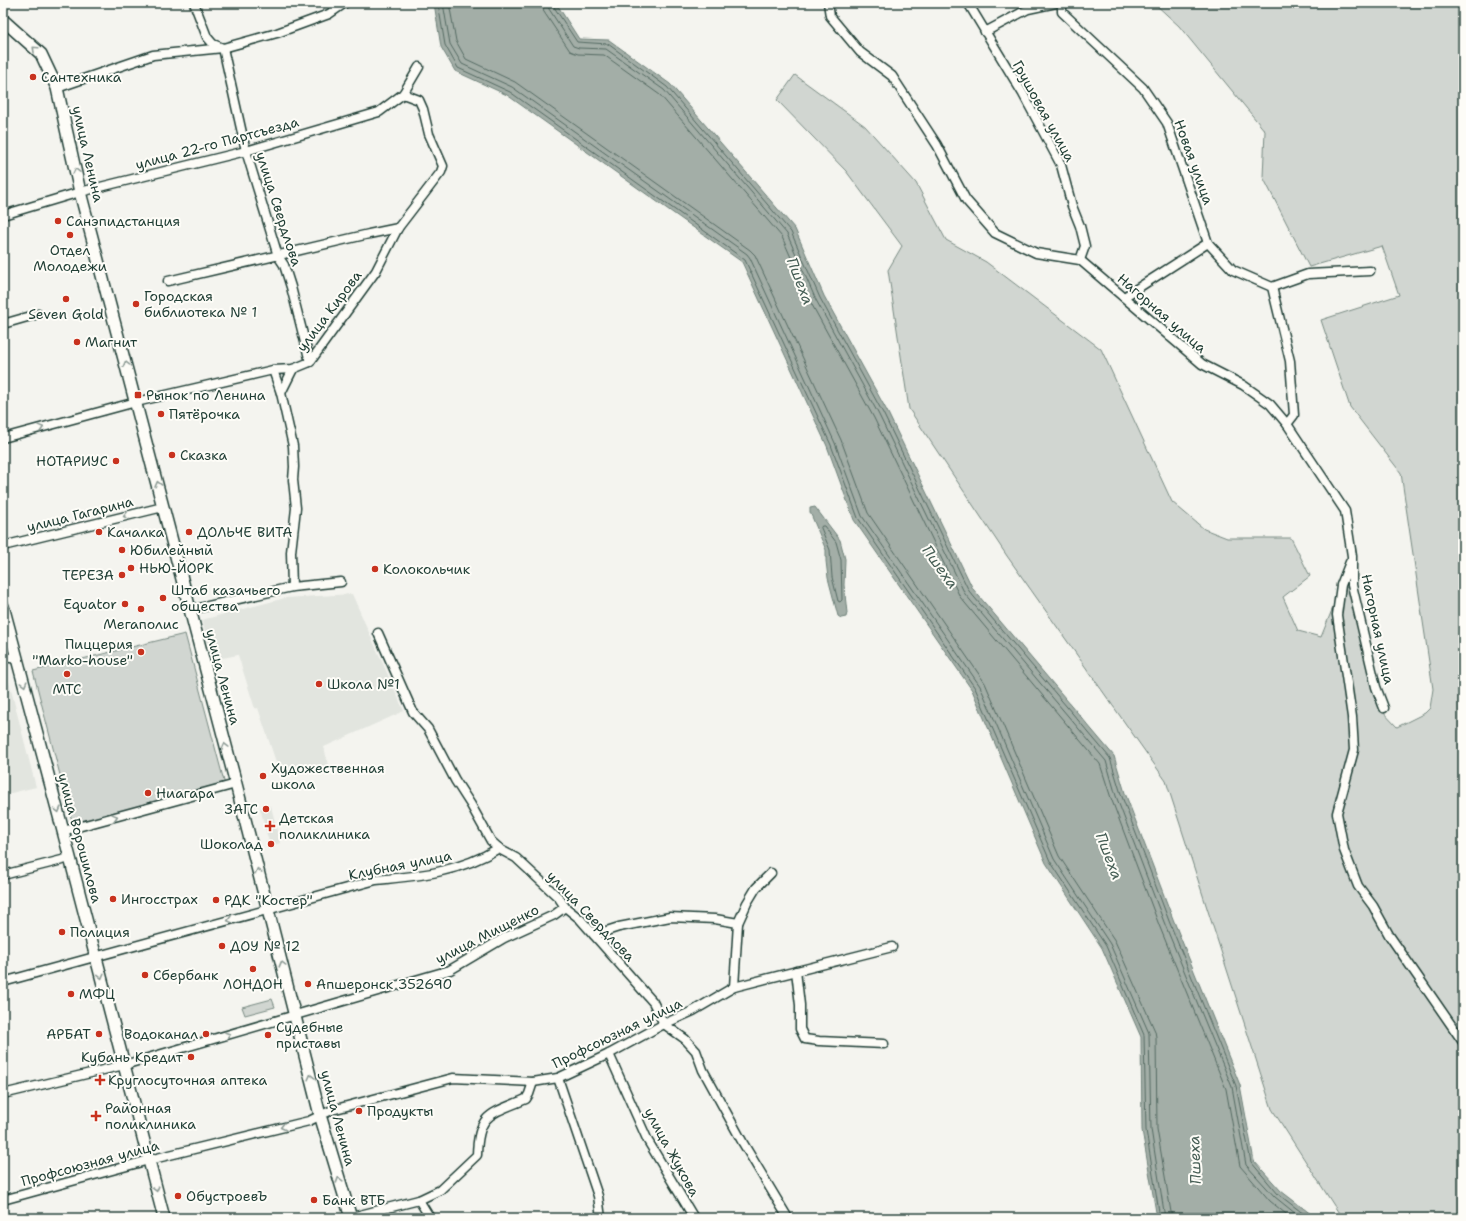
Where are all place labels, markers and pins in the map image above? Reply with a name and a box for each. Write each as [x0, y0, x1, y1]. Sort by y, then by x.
place label: Сантехника [41, 68, 122, 86]
marker: Сантехника [28, 72, 38, 82]
place label: Санэпидстанция [66, 212, 180, 230]
marker: Санэпидстанция [53, 216, 63, 226]
marker: Отдел Молодежи [65, 230, 75, 240]
place label: Отдел Молодежи [33, 241, 107, 275]
place label: Городская библиотека № 1 [144, 287, 257, 321]
marker: Seven Gold [61, 294, 71, 304]
marker: Городская библиотека № 1 [131, 299, 141, 309]
place label: Seven Gold [28, 305, 104, 323]
place label: Магнит [85, 333, 138, 351]
marker: Магнит [72, 337, 82, 347]
place label: Рынок по Ленина [146, 386, 266, 404]
marker: Рынок по Ленина [133, 390, 143, 400]
place label: Пятёрочка [169, 405, 240, 423]
marker: Пятёрочка [156, 409, 166, 419]
place label: Сказка [180, 446, 228, 464]
marker: Сказка [167, 450, 177, 460]
place label: НОТАРИУС [36, 452, 108, 470]
marker: НОТАРИУС [111, 456, 121, 466]
place label: Качалка [107, 523, 164, 541]
place label: ДОЛЬЧЕ ВИТА [197, 523, 292, 541]
marker: Качалка [94, 527, 104, 537]
marker: ДОЛЬЧЕ ВИТА [184, 527, 194, 537]
place label: Юбилейный [130, 541, 213, 559]
marker: Юбилейный [117, 545, 127, 555]
place label: НЬЮ-ЙОРК [139, 559, 214, 577]
place label: Колокольчик [383, 560, 471, 578]
marker: НЬЮ-ЙОРК [126, 563, 136, 573]
marker: Колокольчик [370, 564, 380, 574]
place label: ТЕРЕЗА [62, 566, 114, 584]
marker: ТЕРЕЗА [117, 570, 127, 580]
place label: Штаб казачьего общества [171, 581, 281, 615]
marker: Штаб казачьего общества [158, 593, 168, 603]
place label: Equator [63, 595, 117, 613]
marker: Equator [120, 599, 130, 609]
marker: Мегаполис [136, 604, 146, 614]
place label: Мегаполис [103, 615, 179, 633]
place label: Пиццерия "Marko-house" [32, 635, 133, 669]
marker: Пиццерия "Marko-house" [136, 647, 146, 657]
marker: МТС [62, 669, 72, 679]
place label: Школа №1 [327, 675, 400, 693]
marker: Школа №1 [314, 679, 324, 689]
place label: МТС [52, 680, 82, 698]
place label: Художественная школа [271, 759, 385, 793]
marker: Художественная школа [258, 771, 268, 781]
place label: Ниагара [156, 784, 215, 802]
marker: Ниагара [143, 788, 153, 798]
place label: ЗАГС [225, 800, 258, 818]
marker: ЗАГС [261, 804, 271, 814]
place label: Детская поликлиника [279, 809, 370, 843]
marker: Детская поликлиника [264, 820, 276, 832]
place label: Шоколад [200, 835, 263, 853]
marker: Шоколад [266, 839, 276, 849]
place label: Ингосстрах [121, 890, 198, 908]
place label: РДК "Костер" [224, 891, 313, 909]
marker: Ингосстрах [108, 894, 118, 904]
marker: РДК "Костер" [211, 895, 221, 905]
place label: Полиция [70, 923, 130, 941]
marker: Полиция [57, 927, 67, 937]
place label: ДОУ № 12 [230, 937, 300, 955]
marker: ДОУ № 12 [217, 941, 227, 951]
marker: ЛОНДОН [248, 964, 258, 974]
place label: Сбербанк [153, 966, 219, 984]
marker: Сбербанк [140, 970, 150, 980]
place label: ЛОНДОН [223, 975, 283, 993]
place label: Апшеронск 352690 [316, 975, 452, 993]
marker: Апшеронск 352690 [303, 979, 313, 989]
place label: МФЦ [79, 985, 115, 1003]
marker: МФЦ [66, 989, 76, 999]
place label: Судебные приставы [276, 1018, 344, 1052]
place label: АРБАТ [46, 1025, 91, 1043]
place label: Водоканал [124, 1025, 198, 1043]
marker: АРБАТ [94, 1029, 104, 1039]
marker: Водоканал [201, 1029, 211, 1039]
marker: Судебные приставы [263, 1030, 273, 1040]
place label: Кубань Кредит [81, 1048, 184, 1066]
marker: Кубань Кредит [186, 1052, 196, 1062]
place label: Круглосуточная аптека [108, 1071, 267, 1089]
marker: Круглосуточная аптека [95, 1075, 105, 1085]
place label: Районная поликлиника [105, 1099, 196, 1133]
place label: Продукты [367, 1102, 434, 1120]
marker: Продукты [354, 1106, 364, 1116]
marker: Районная поликлиника [90, 1110, 102, 1122]
place label: ОбустроевЪ [186, 1187, 268, 1205]
marker: ОбустроевЪ [173, 1191, 183, 1201]
place label: Банк ВТБ [322, 1191, 386, 1209]
marker: Банк ВТБ [309, 1195, 319, 1205]

